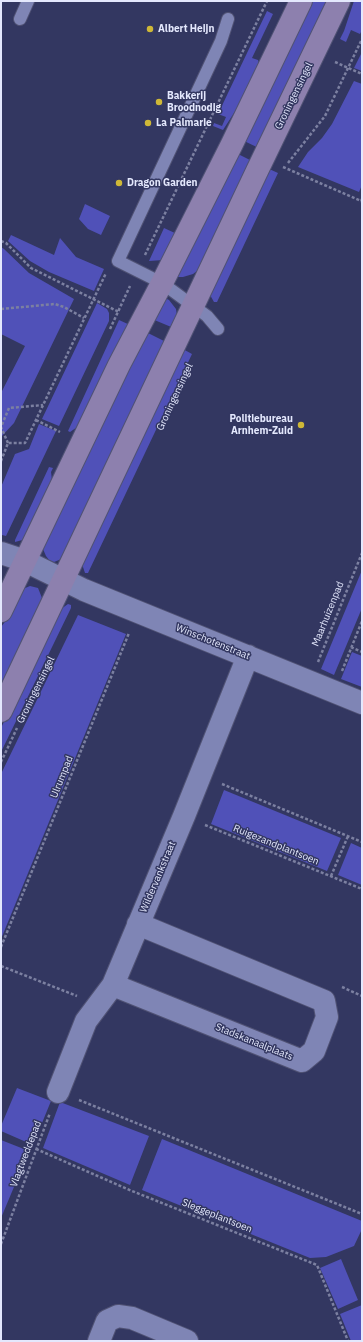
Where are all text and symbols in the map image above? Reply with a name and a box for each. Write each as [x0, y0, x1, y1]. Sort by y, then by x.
place label: Albert Heijn [158, 23, 214, 35]
marker: Albert Heijn [145, 24, 155, 34]
street label: Groningensingel [273, 61, 315, 131]
place label: Bakkerij Broodnodig [167, 90, 221, 114]
marker: Bakkerij Broodnodig [154, 97, 164, 107]
place label: La Palmarie [156, 117, 212, 129]
marker: La Palmarie [143, 118, 153, 128]
place label: Dragon Garden [127, 177, 198, 189]
marker: Dragon Garden [114, 178, 124, 188]
street label: Groningensingel [154, 361, 196, 433]
place label: Politiebureau Arnhem-Zuid [230, 413, 293, 436]
marker: Politiebureau Arnhem-Zuid [296, 420, 306, 430]
street label: Maarhuizenpad [310, 580, 346, 648]
street label: Winschotenstraat [174, 622, 252, 662]
street label: Groningensingel [15, 655, 57, 725]
street label: Ulrumpad [48, 754, 76, 800]
street label: Ruigezandplantsoen [231, 822, 321, 868]
street label: Wildervankstraat [138, 840, 178, 914]
street label: Stadskanaalplaats [213, 1021, 295, 1063]
street label: Vlagtweddepad [8, 1119, 44, 1189]
street label: Sleggeplantsoen [180, 1196, 254, 1236]

